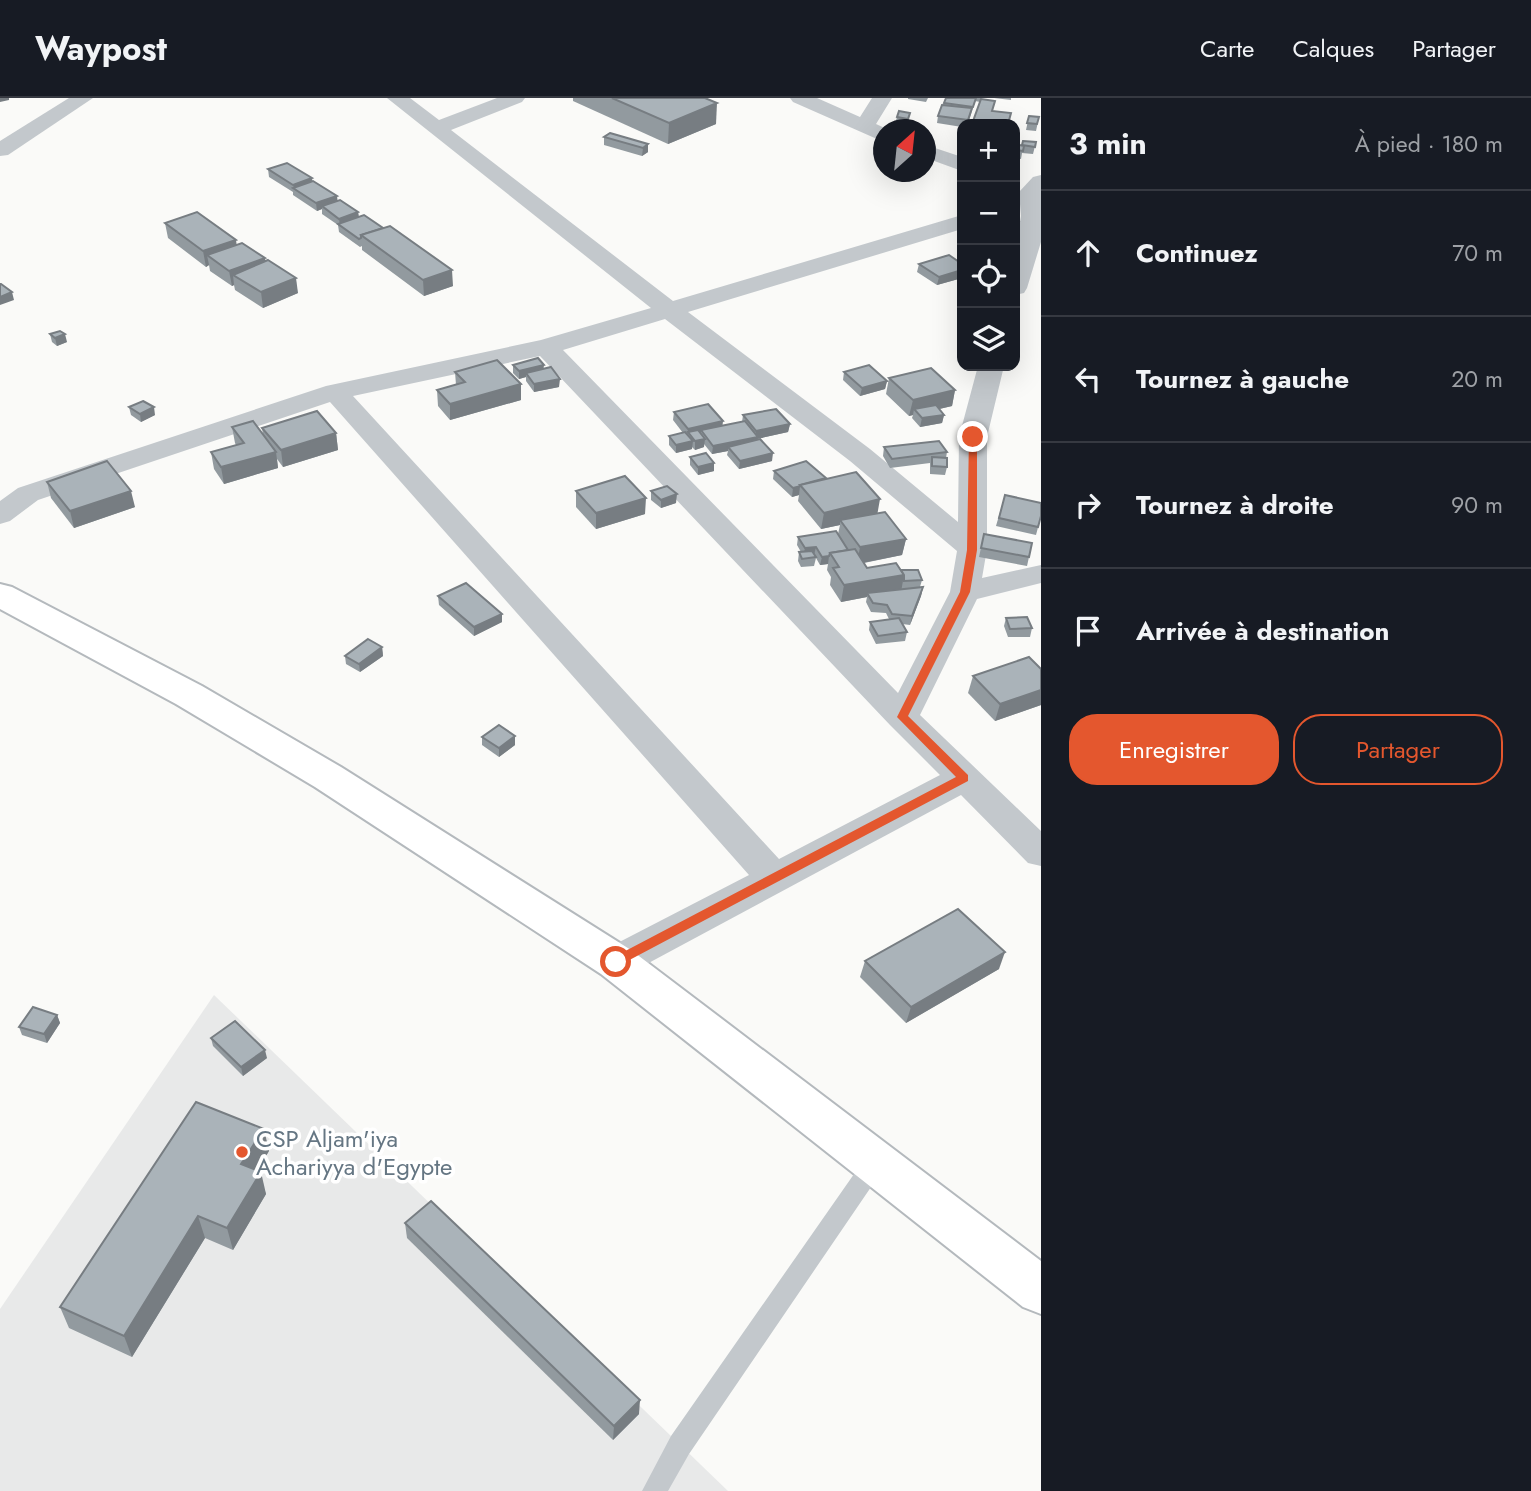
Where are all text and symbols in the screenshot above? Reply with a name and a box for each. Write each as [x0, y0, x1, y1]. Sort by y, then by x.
text: Waypost [35, 25, 167, 72]
text: Carte [1200, 31, 1254, 66]
text: Calques [1292, 31, 1374, 66]
text: Partager [1412, 31, 1496, 66]
north arrow [873, 119, 936, 182]
map controls [957, 119, 1020, 371]
button: + [957, 119, 1020, 182]
text: 3 min [1069, 122, 1147, 165]
text: À pied · 180 m [1355, 127, 1503, 161]
button: − [957, 182, 1020, 245]
icon: ahead [1069, 234, 1107, 272]
text: Continuez [1136, 234, 1258, 272]
text: 70 m [1452, 236, 1503, 270]
button: locate [957, 245, 1020, 308]
button: layers [957, 308, 1020, 371]
icon: left [1069, 360, 1107, 398]
text: Tournez à gauche [1136, 360, 1349, 398]
text: 20 m [1451, 362, 1503, 396]
route end [957, 421, 988, 452]
icon: right [1069, 486, 1107, 524]
text: Tournez à droite [1136, 486, 1334, 524]
text: 90 m [1451, 488, 1503, 522]
icon: arrive [1069, 612, 1107, 650]
text: Arrivée à destination [1136, 612, 1389, 650]
button: Enregistrer [1069, 714, 1279, 785]
button: Partager [1293, 714, 1503, 785]
route start [600, 946, 631, 977]
place label: CSP Aljam'iya Achariyya d'Egypte [256, 1121, 452, 1184]
marker: CSP Aljam'iya Achariyya d'Egypte [234, 1144, 250, 1160]

